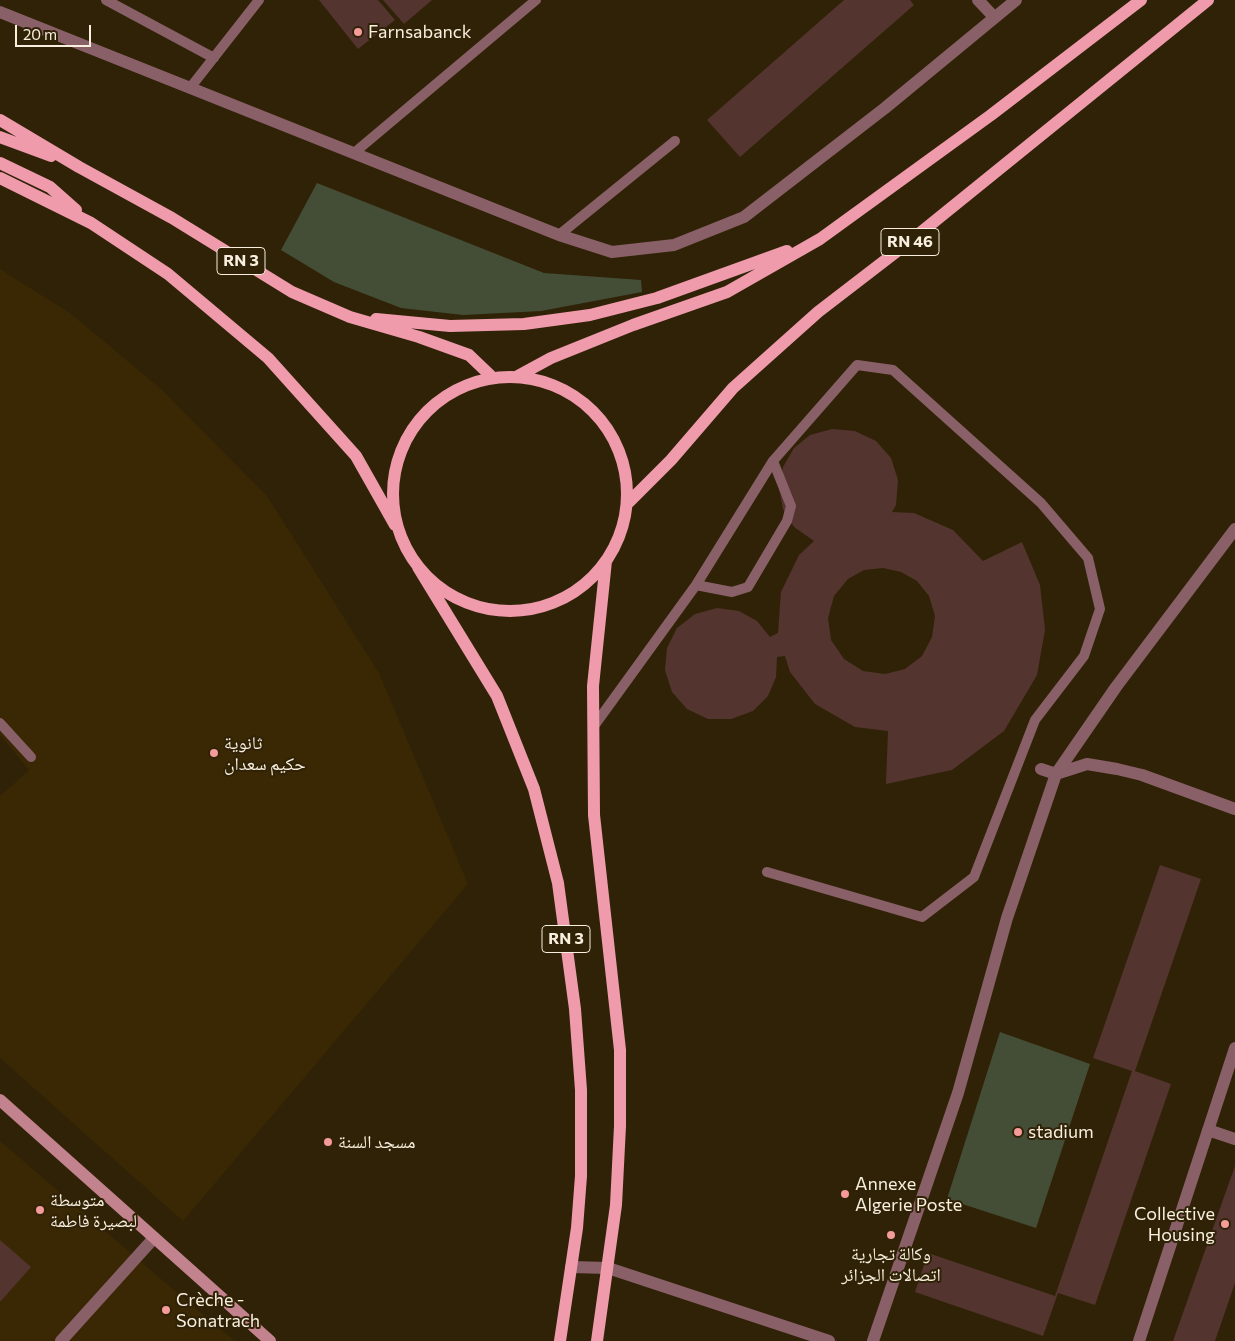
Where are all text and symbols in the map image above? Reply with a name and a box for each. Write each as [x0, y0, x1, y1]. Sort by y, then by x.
scale bar [18, 15, 94, 47]
place label: Farnsabanck [368, 21, 472, 43]
text: 20 m [23, 25, 57, 43]
marker: Farnsabanck [352, 26, 364, 38]
road number: RN 46 [881, 228, 939, 256]
road number: RN 3 [217, 248, 265, 274]
place label: ثانوية حكيم سعدان [224, 732, 306, 774]
marker: ثانوية حكيم سعدان [208, 747, 220, 759]
road number: RN 3 [542, 926, 590, 952]
place label: stadium [1028, 1121, 1094, 1143]
marker: stadium [1012, 1126, 1024, 1138]
place label: مسجد السنة [338, 1131, 416, 1153]
marker: مسجد السنة [322, 1136, 334, 1148]
place label: Annexe Algerie Poste [855, 1173, 962, 1216]
marker: Annexe Algerie Poste [839, 1188, 851, 1200]
place label: متوسطة لبصيرة فاطمة [50, 1189, 137, 1232]
place label: Collective Housing [1134, 1203, 1215, 1246]
marker: متوسطة لبصيرة فاطمة [34, 1204, 46, 1216]
marker: Collective Housing [1219, 1218, 1231, 1230]
marker: وكالة تجارية اتصالات الجزائر [885, 1229, 897, 1241]
place label: وكالة تجارية اتصالات الجزائر [841, 1243, 941, 1286]
place label: Crèche - Sonatrach [176, 1289, 260, 1332]
marker: Crèche - Sonatrach [160, 1304, 172, 1316]

